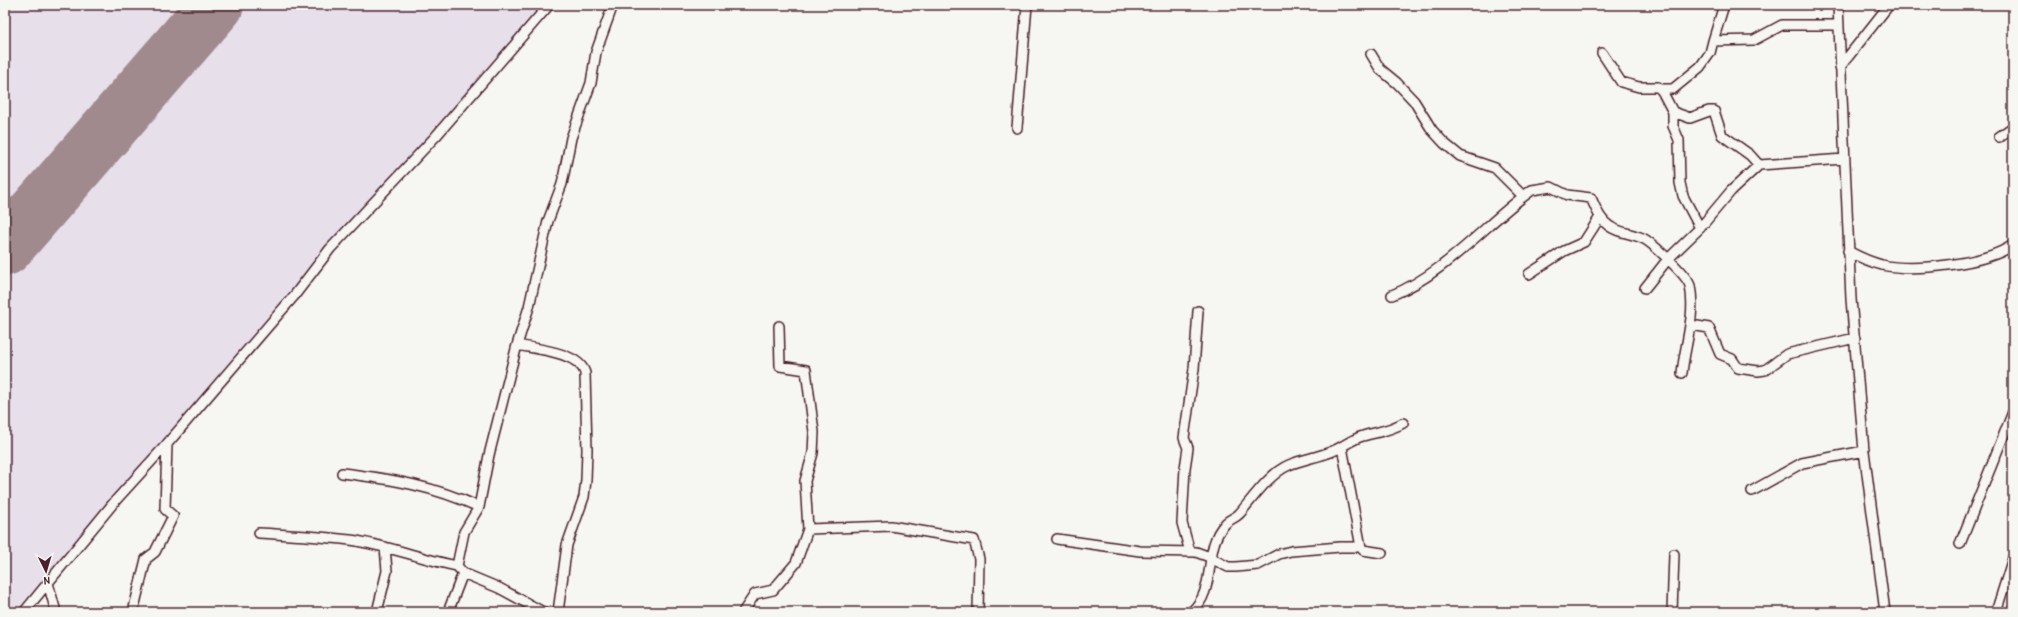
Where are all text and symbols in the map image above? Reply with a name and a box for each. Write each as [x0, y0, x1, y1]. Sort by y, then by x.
north arrow [26, 551, 66, 591]
text: N [43, 574, 50, 588]

